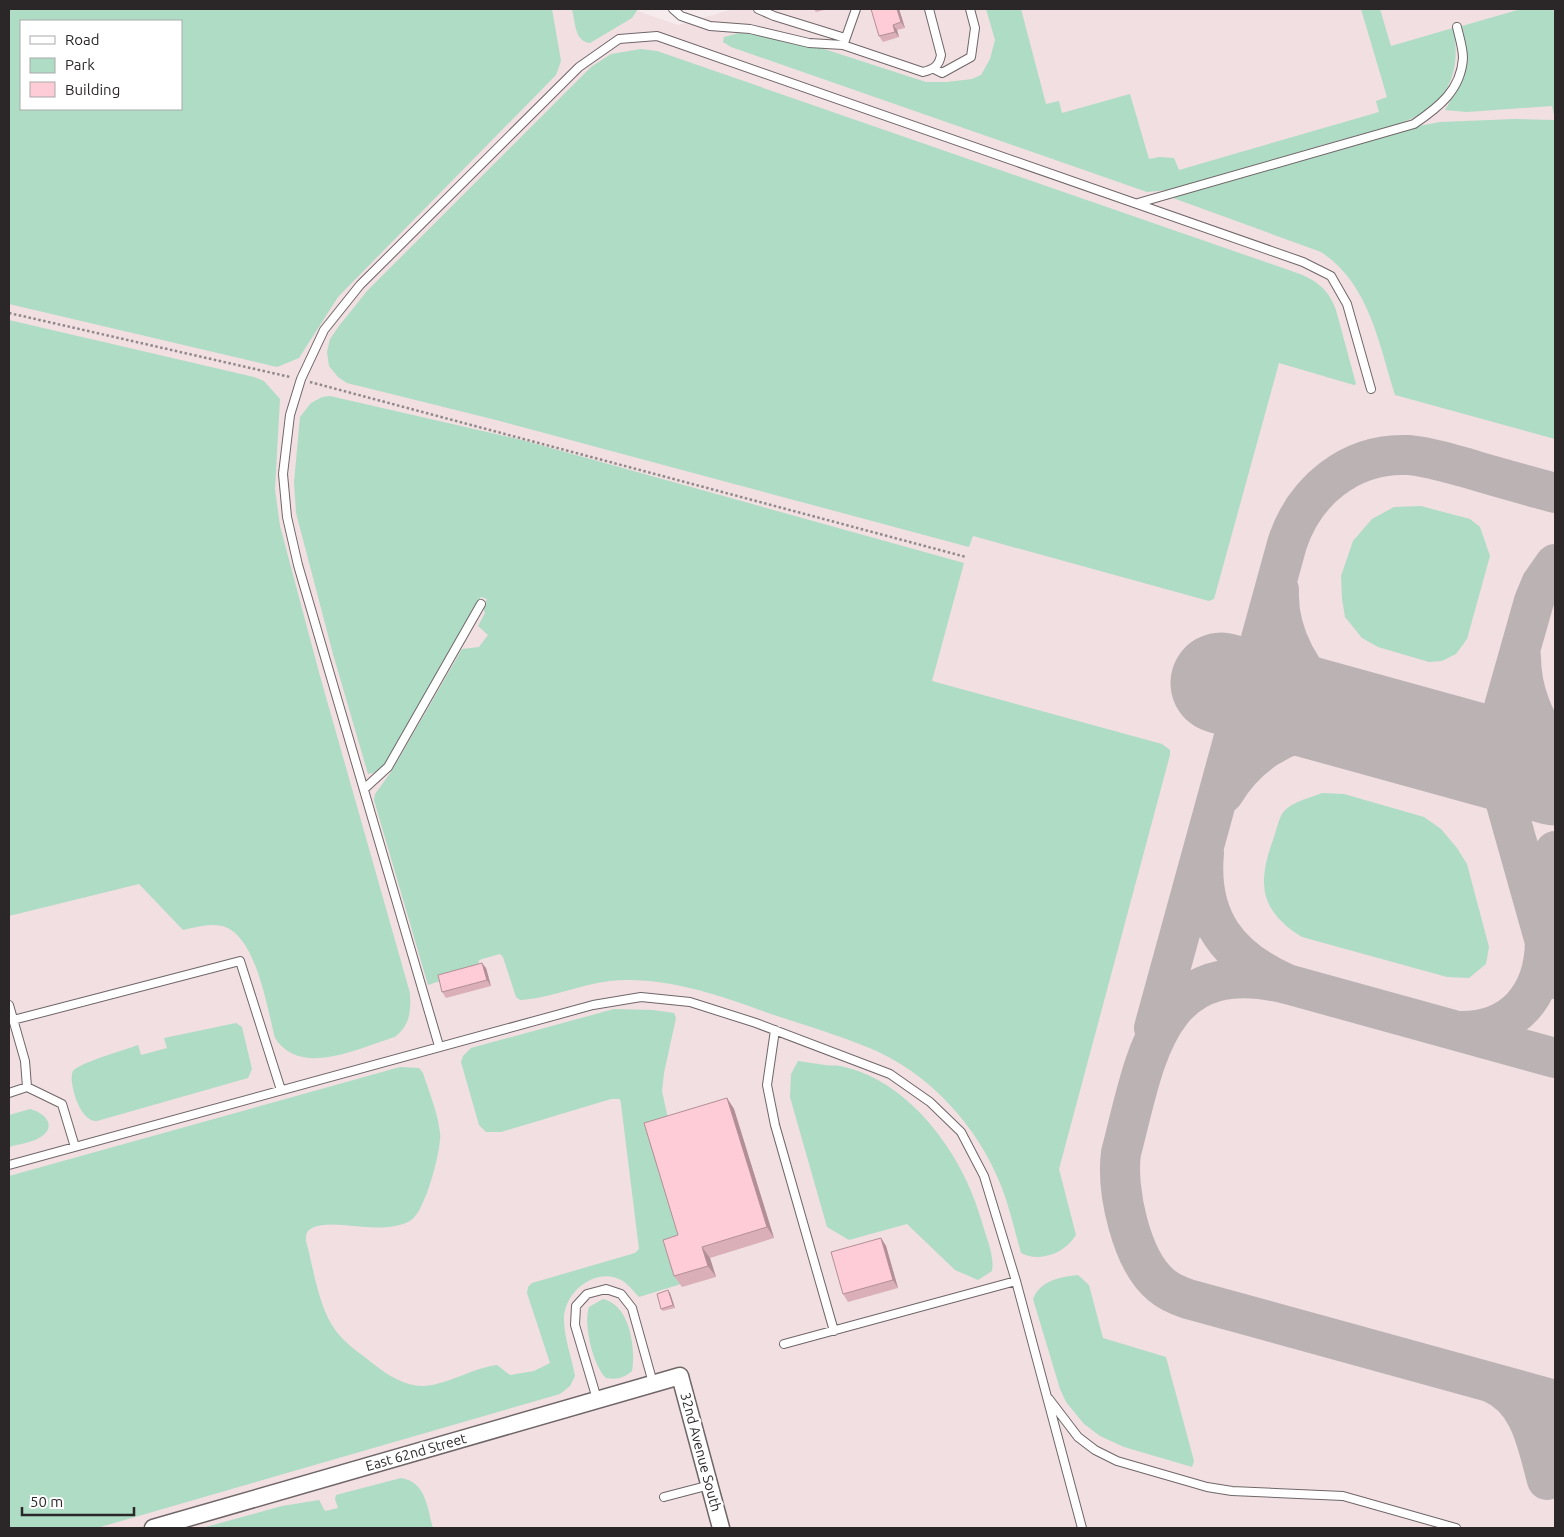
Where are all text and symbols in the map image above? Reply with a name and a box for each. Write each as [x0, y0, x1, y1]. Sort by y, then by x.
legend [20, 20, 182, 110]
text: Road [65, 31, 100, 48]
text: Park [65, 56, 95, 73]
text: Building [65, 81, 120, 98]
street label: 32nd Avenue South [677, 1391, 725, 1513]
street label: East 62nd Street [364, 1430, 469, 1474]
scale bar [22, 1484, 135, 1516]
text: 50 m [30, 1493, 63, 1510]

